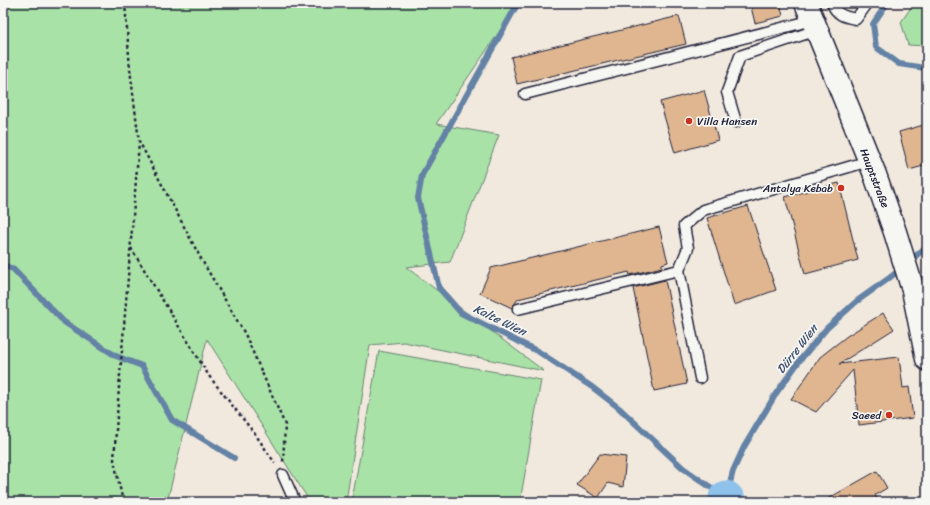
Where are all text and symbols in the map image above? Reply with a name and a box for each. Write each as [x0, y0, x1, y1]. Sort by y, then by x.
place label: Villa Hansen [697, 112, 757, 131]
marker: Villa Hansen [684, 116, 694, 126]
street label: Hauptstraße [854, 146, 895, 211]
place label: Antalya Kebab [762, 179, 833, 198]
marker: Antalya Kebab [836, 183, 846, 193]
water label: Kalte Wien [470, 298, 532, 343]
water label: Dürre Wien [771, 318, 824, 379]
place label: Saeed [852, 406, 882, 425]
marker: Saeed [884, 410, 894, 420]

